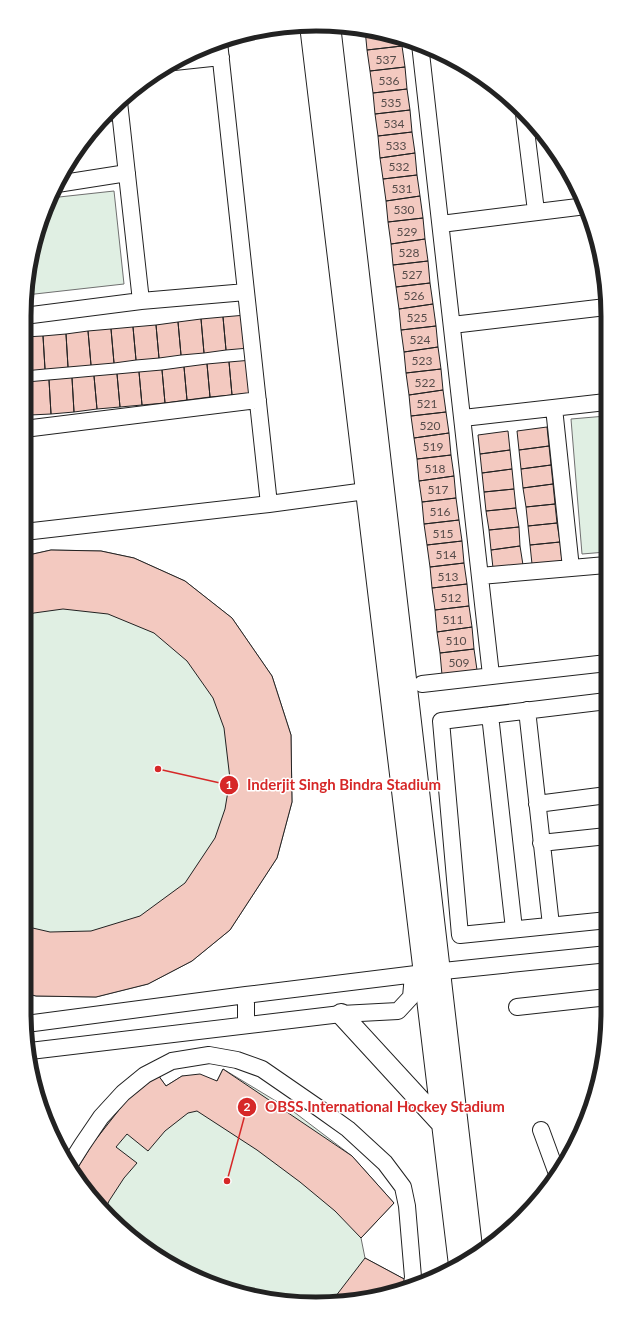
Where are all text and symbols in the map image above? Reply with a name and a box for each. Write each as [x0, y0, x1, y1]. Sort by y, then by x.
house number: 537 [376, 52, 396, 67]
house number: 536 [379, 73, 399, 88]
house number: 535 [381, 95, 401, 110]
house number: 534 [384, 116, 404, 131]
house number: 533 [386, 138, 406, 153]
house number: 532 [389, 159, 409, 174]
house number: 531 [392, 181, 412, 196]
house number: 530 [394, 202, 414, 217]
house number: 529 [397, 224, 417, 239]
house number: 528 [399, 245, 419, 260]
house number: 527 [402, 267, 422, 282]
house number: 526 [404, 288, 424, 303]
house number: 525 [407, 310, 427, 325]
house number: 524 [410, 332, 430, 347]
house number: 523 [412, 353, 432, 368]
house number: 522 [415, 375, 435, 390]
house number: 521 [417, 396, 437, 411]
house number: 520 [420, 418, 440, 433]
house number: 519 [423, 439, 443, 454]
house number: 518 [425, 461, 445, 476]
house number: 517 [428, 482, 448, 497]
house number: 516 [430, 504, 450, 519]
house number: 515 [433, 526, 453, 541]
house number: 514 [436, 547, 456, 562]
house number: 513 [438, 569, 458, 584]
house number: 512 [441, 590, 461, 605]
house number: 511 [443, 612, 463, 627]
house number: 510 [446, 633, 466, 648]
house number: 509 [449, 655, 469, 670]
callout: Inderjit Singh Bindra Stadium [219, 771, 449, 798]
text: Inderjit Singh Bindra Stadium [247, 775, 441, 793]
text: 1 [226, 777, 233, 792]
callout: OBSS International Hockey Stadium [237, 1094, 513, 1121]
text: OBSS International Hockey Stadium [265, 1097, 505, 1115]
text: 2 [244, 1099, 251, 1114]

